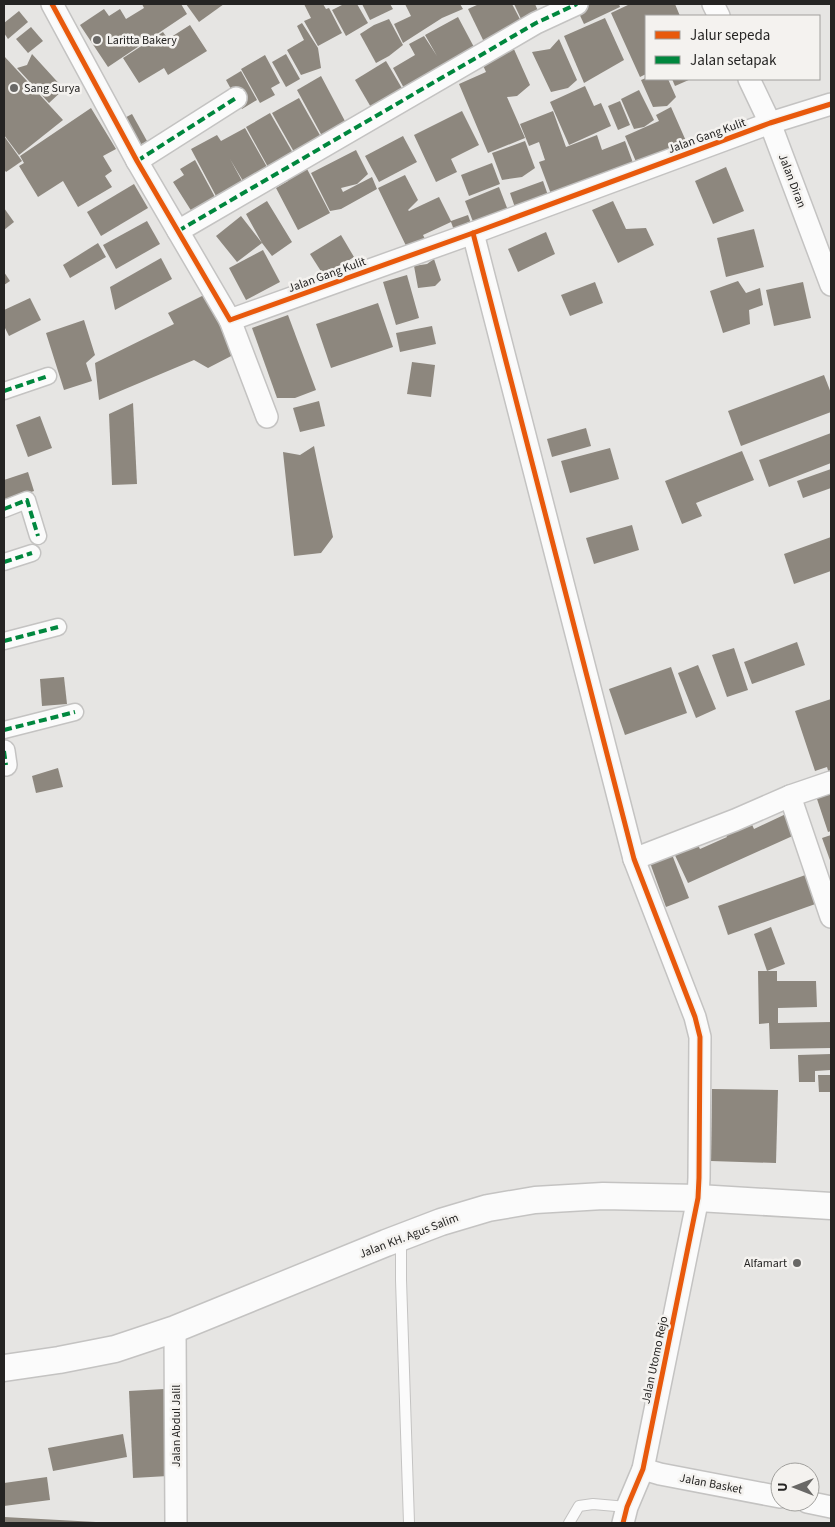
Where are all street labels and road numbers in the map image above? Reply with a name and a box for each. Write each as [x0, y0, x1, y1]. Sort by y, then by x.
street label: Jalan Gang Kulit [666, 114, 748, 158]
street label: Jalan Diran [774, 151, 810, 211]
street label: Jalan Gang Kulit [286, 253, 368, 297]
street label: Jalan KH. Agus Salim [357, 1209, 461, 1263]
street label: Jalan Utomo Rejo [637, 1315, 673, 1405]
street label: Jalan Abdul Jalil [168, 1385, 185, 1467]
street label: Jalan Basket [678, 1470, 744, 1498]

